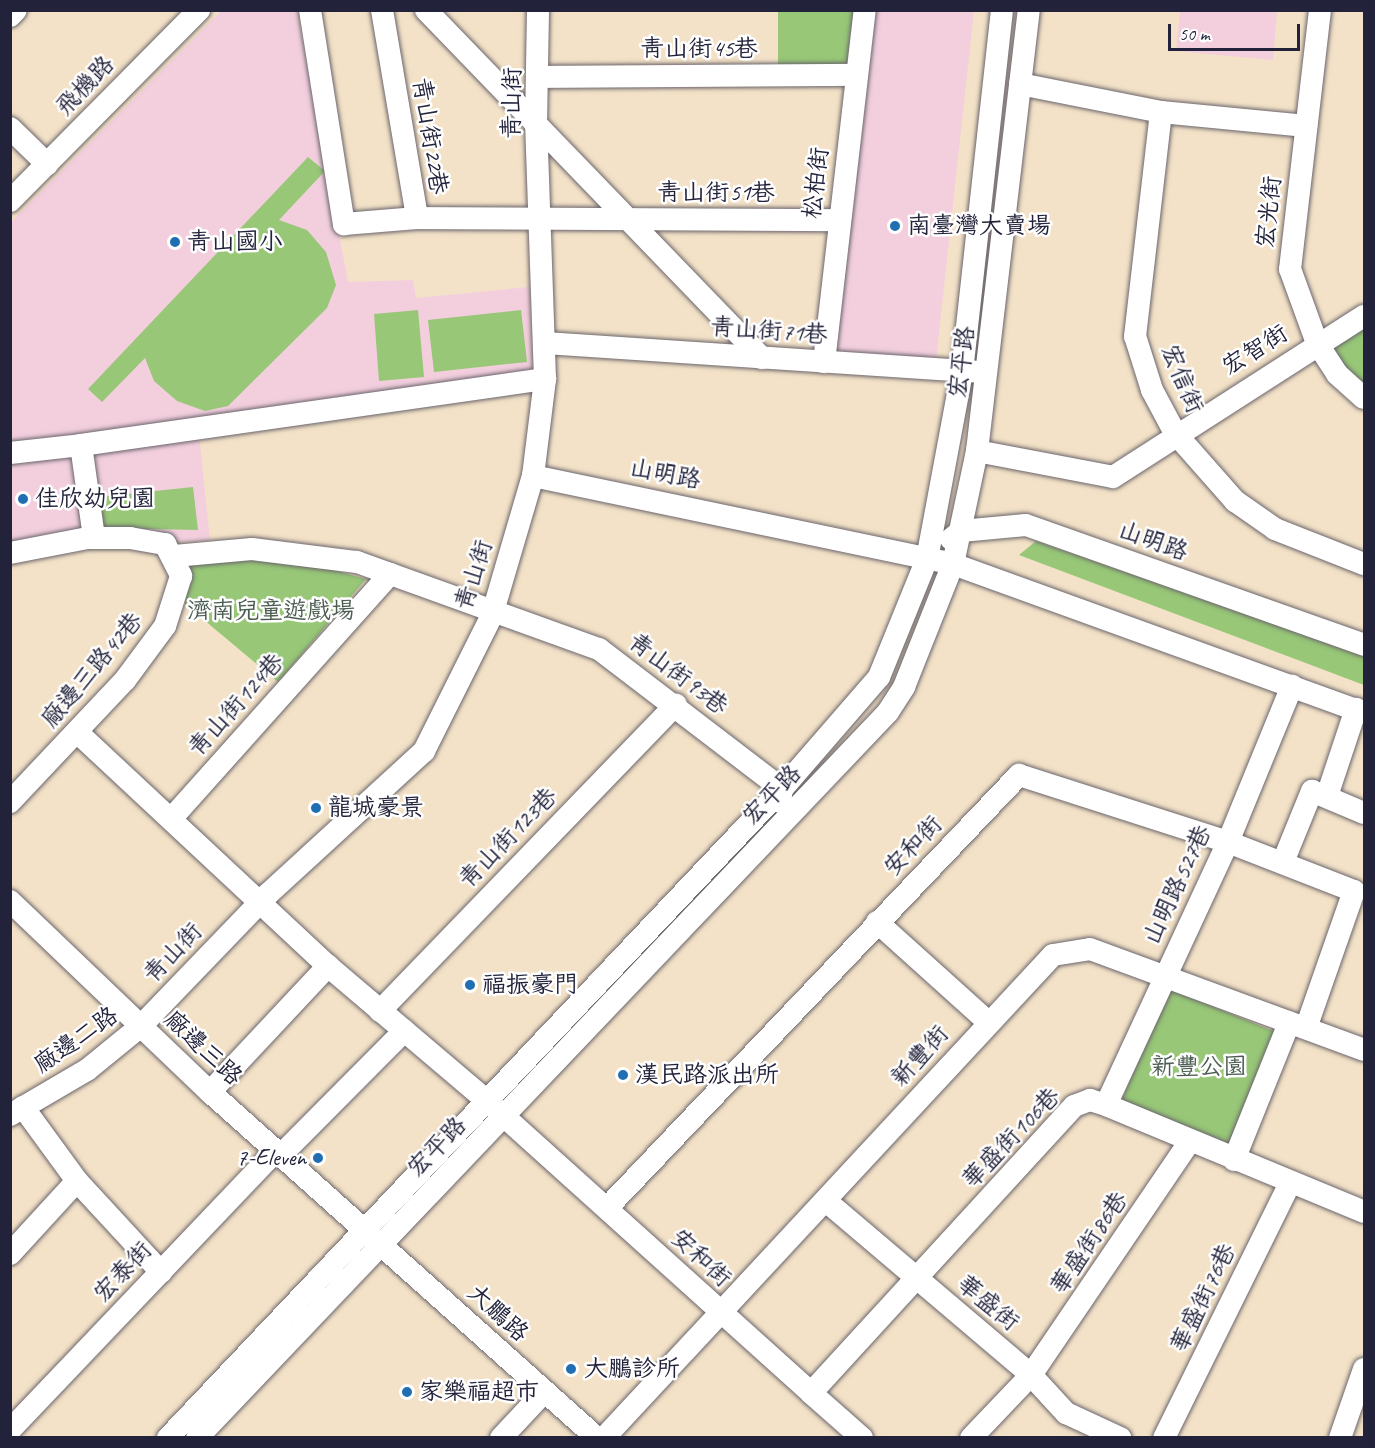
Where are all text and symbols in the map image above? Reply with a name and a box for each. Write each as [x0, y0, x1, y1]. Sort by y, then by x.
scale bar [1171, 12, 1303, 50]
text: 50 m [1179, 23, 1210, 45]
street label: 青山街45巷 [640, 35, 758, 63]
street label: 飛機路 [50, 50, 120, 122]
street label: 青山街 [497, 67, 527, 139]
street label: 青山街22巷 [407, 76, 453, 196]
street label: 松柏街 [797, 146, 835, 220]
street label: 宏光街 [1251, 175, 1287, 249]
street label: 青山街51巷 [657, 179, 775, 207]
place label: 南臺灣大賣場 [907, 212, 1051, 240]
marker: 南臺灣大賣場 [888, 219, 902, 233]
place label: 青山國小 [187, 228, 283, 256]
marker: 青山國小 [168, 235, 182, 249]
street label: 青山街71巷 [709, 313, 829, 349]
street label: 宏智街 [1217, 319, 1293, 381]
street label: 宏平路 [943, 325, 981, 399]
street label: 宏信街 [1155, 340, 1209, 418]
street label: 山明路 [627, 453, 703, 495]
place label: 佳欣幼兒園 [35, 485, 155, 513]
marker: 佳欣幼兒園 [16, 492, 30, 506]
street label: 山明路 [1114, 515, 1192, 567]
street label: 青山街 [449, 536, 499, 614]
park label: 濟南兒童遊戲場 [187, 597, 355, 625]
street label: 廠邊三路42巷 [35, 607, 149, 733]
street label: 青山街93巷 [622, 627, 734, 721]
street label: 青山街124巷 [182, 648, 290, 762]
street label: 宏平路 [737, 759, 807, 831]
street label: 青山街123巷 [453, 782, 563, 894]
place label: 龍城豪景 [328, 794, 424, 822]
marker: 龍城豪景 [309, 801, 323, 815]
street label: 安和街 [878, 810, 948, 882]
street label: 山明路527巷 [1137, 821, 1217, 949]
street label: 青山街 [138, 917, 208, 989]
place label: 福振豪門 [482, 971, 578, 999]
marker: 福振豪門 [463, 978, 477, 992]
street label: 廠邊二路 [28, 1001, 124, 1079]
street label: 廠邊三路 [158, 1005, 248, 1091]
street label: 新豐街 [885, 1020, 955, 1092]
park label: 新豐公園 [1151, 1053, 1247, 1081]
place label: 漢民路派出所 [635, 1061, 779, 1089]
marker: 漢民路派出所 [616, 1068, 630, 1082]
street label: 華盛街106巷 [956, 1082, 1066, 1194]
street label: 宏平路 [402, 1111, 472, 1183]
place label: 7-Eleven [236, 1144, 306, 1172]
marker: 7-Eleven [311, 1151, 325, 1165]
street label: 華盛街86巷 [1044, 1186, 1134, 1300]
street label: 安和街 [665, 1223, 737, 1293]
street label: 宏泰街 [88, 1236, 158, 1308]
street label: 華盛街76巷 [1164, 1239, 1242, 1357]
street label: 華盛街 [951, 1269, 1025, 1337]
street label: 大鵬路 [462, 1278, 534, 1348]
place label: 大鵬診所 [584, 1355, 680, 1383]
marker: 大鵬診所 [562, 1360, 580, 1378]
place label: 家樂福超市 [419, 1378, 539, 1406]
marker: 家樂福超市 [400, 1385, 414, 1399]

